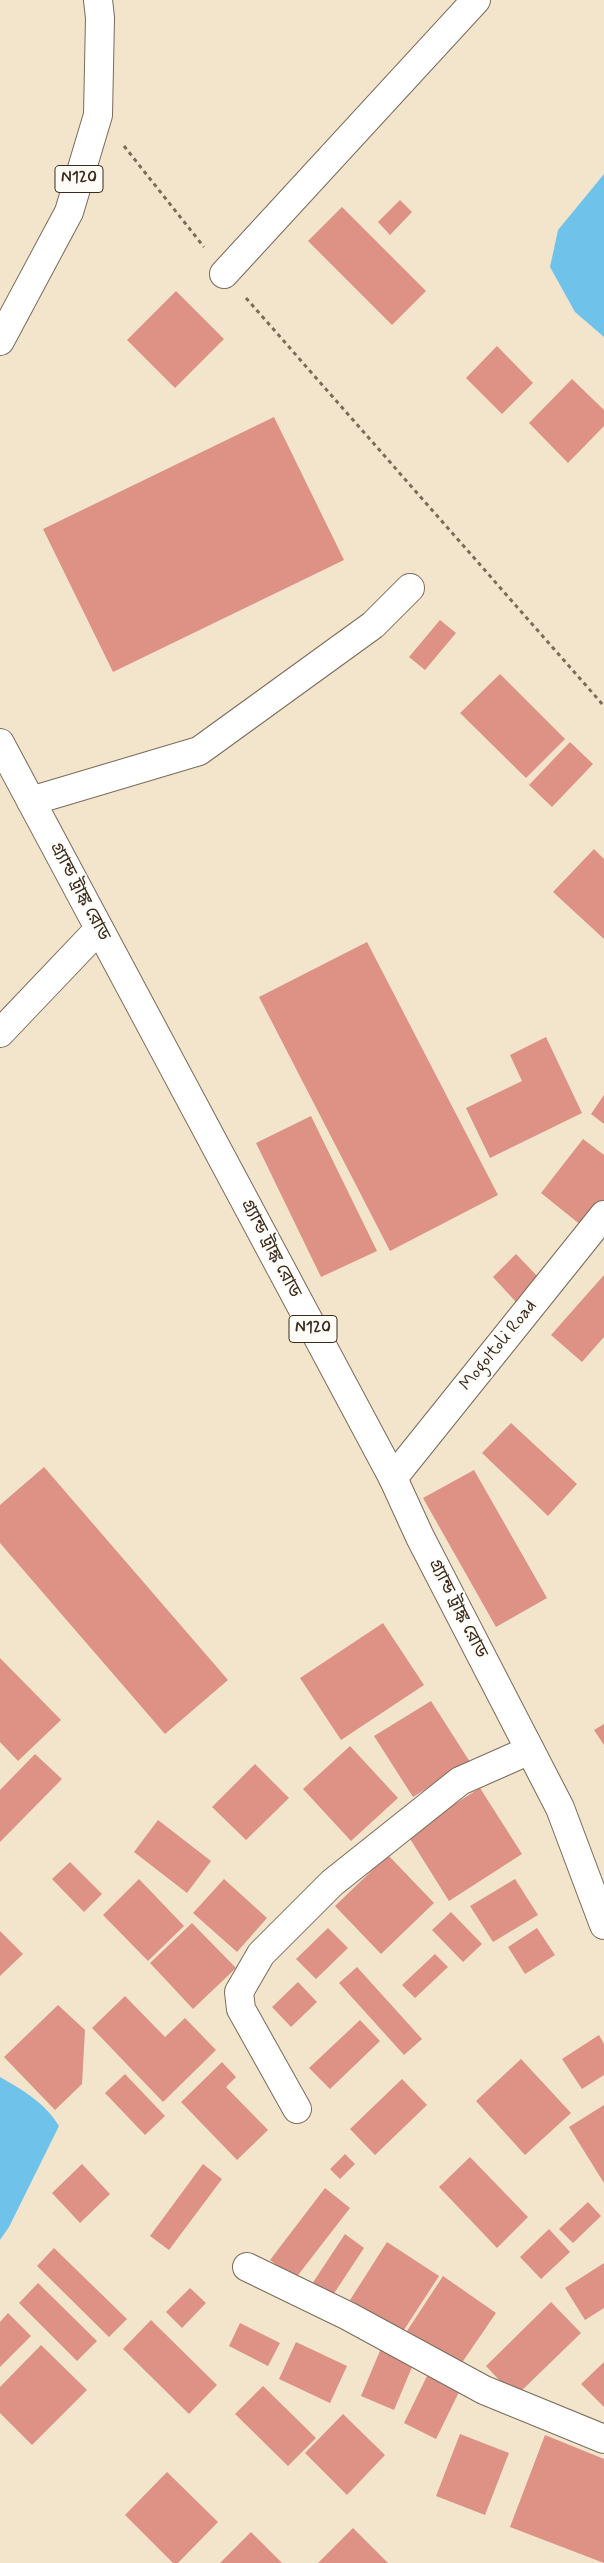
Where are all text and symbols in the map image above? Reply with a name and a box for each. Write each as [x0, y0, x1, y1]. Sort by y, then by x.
road number: N120 [55, 165, 103, 192]
street label: গ্র্যান্ড ট্রাঙ্ক রোড [44, 839, 114, 945]
street label: গ্র্যান্ড ট্রাঙ্ক রোড [235, 1196, 305, 1302]
street label: Mogoltoli Road [456, 1296, 542, 1396]
road number: N120 [289, 1316, 337, 1342]
street label: গ্র্যান্ড ট্রাঙ্ক রোড [423, 1556, 491, 1662]

